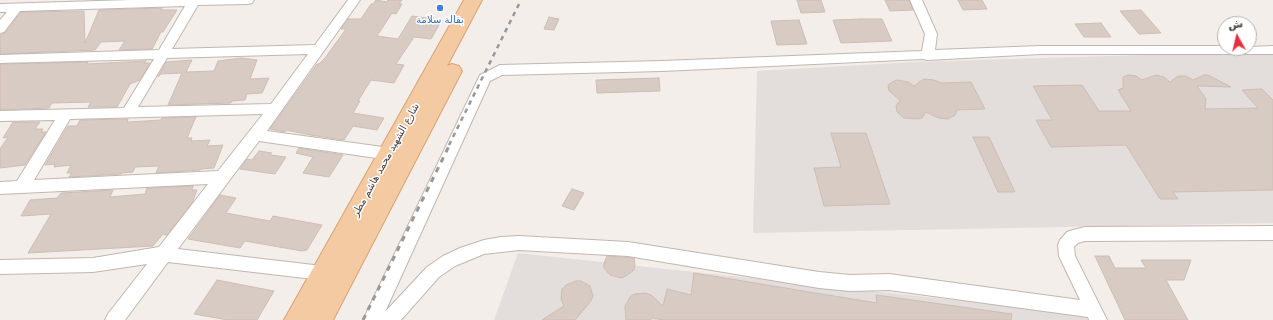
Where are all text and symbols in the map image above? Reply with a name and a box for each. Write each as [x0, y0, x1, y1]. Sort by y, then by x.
marker: بقالة سلامة [435, 3, 445, 13]
place label: بقالة سلامة [416, 14, 464, 26]
north arrow [1217, 16, 1257, 56]
text: ش [1227, 17, 1244, 32]
street label: شارع الشهيد محمد هاشم مطر [350, 101, 422, 219]

